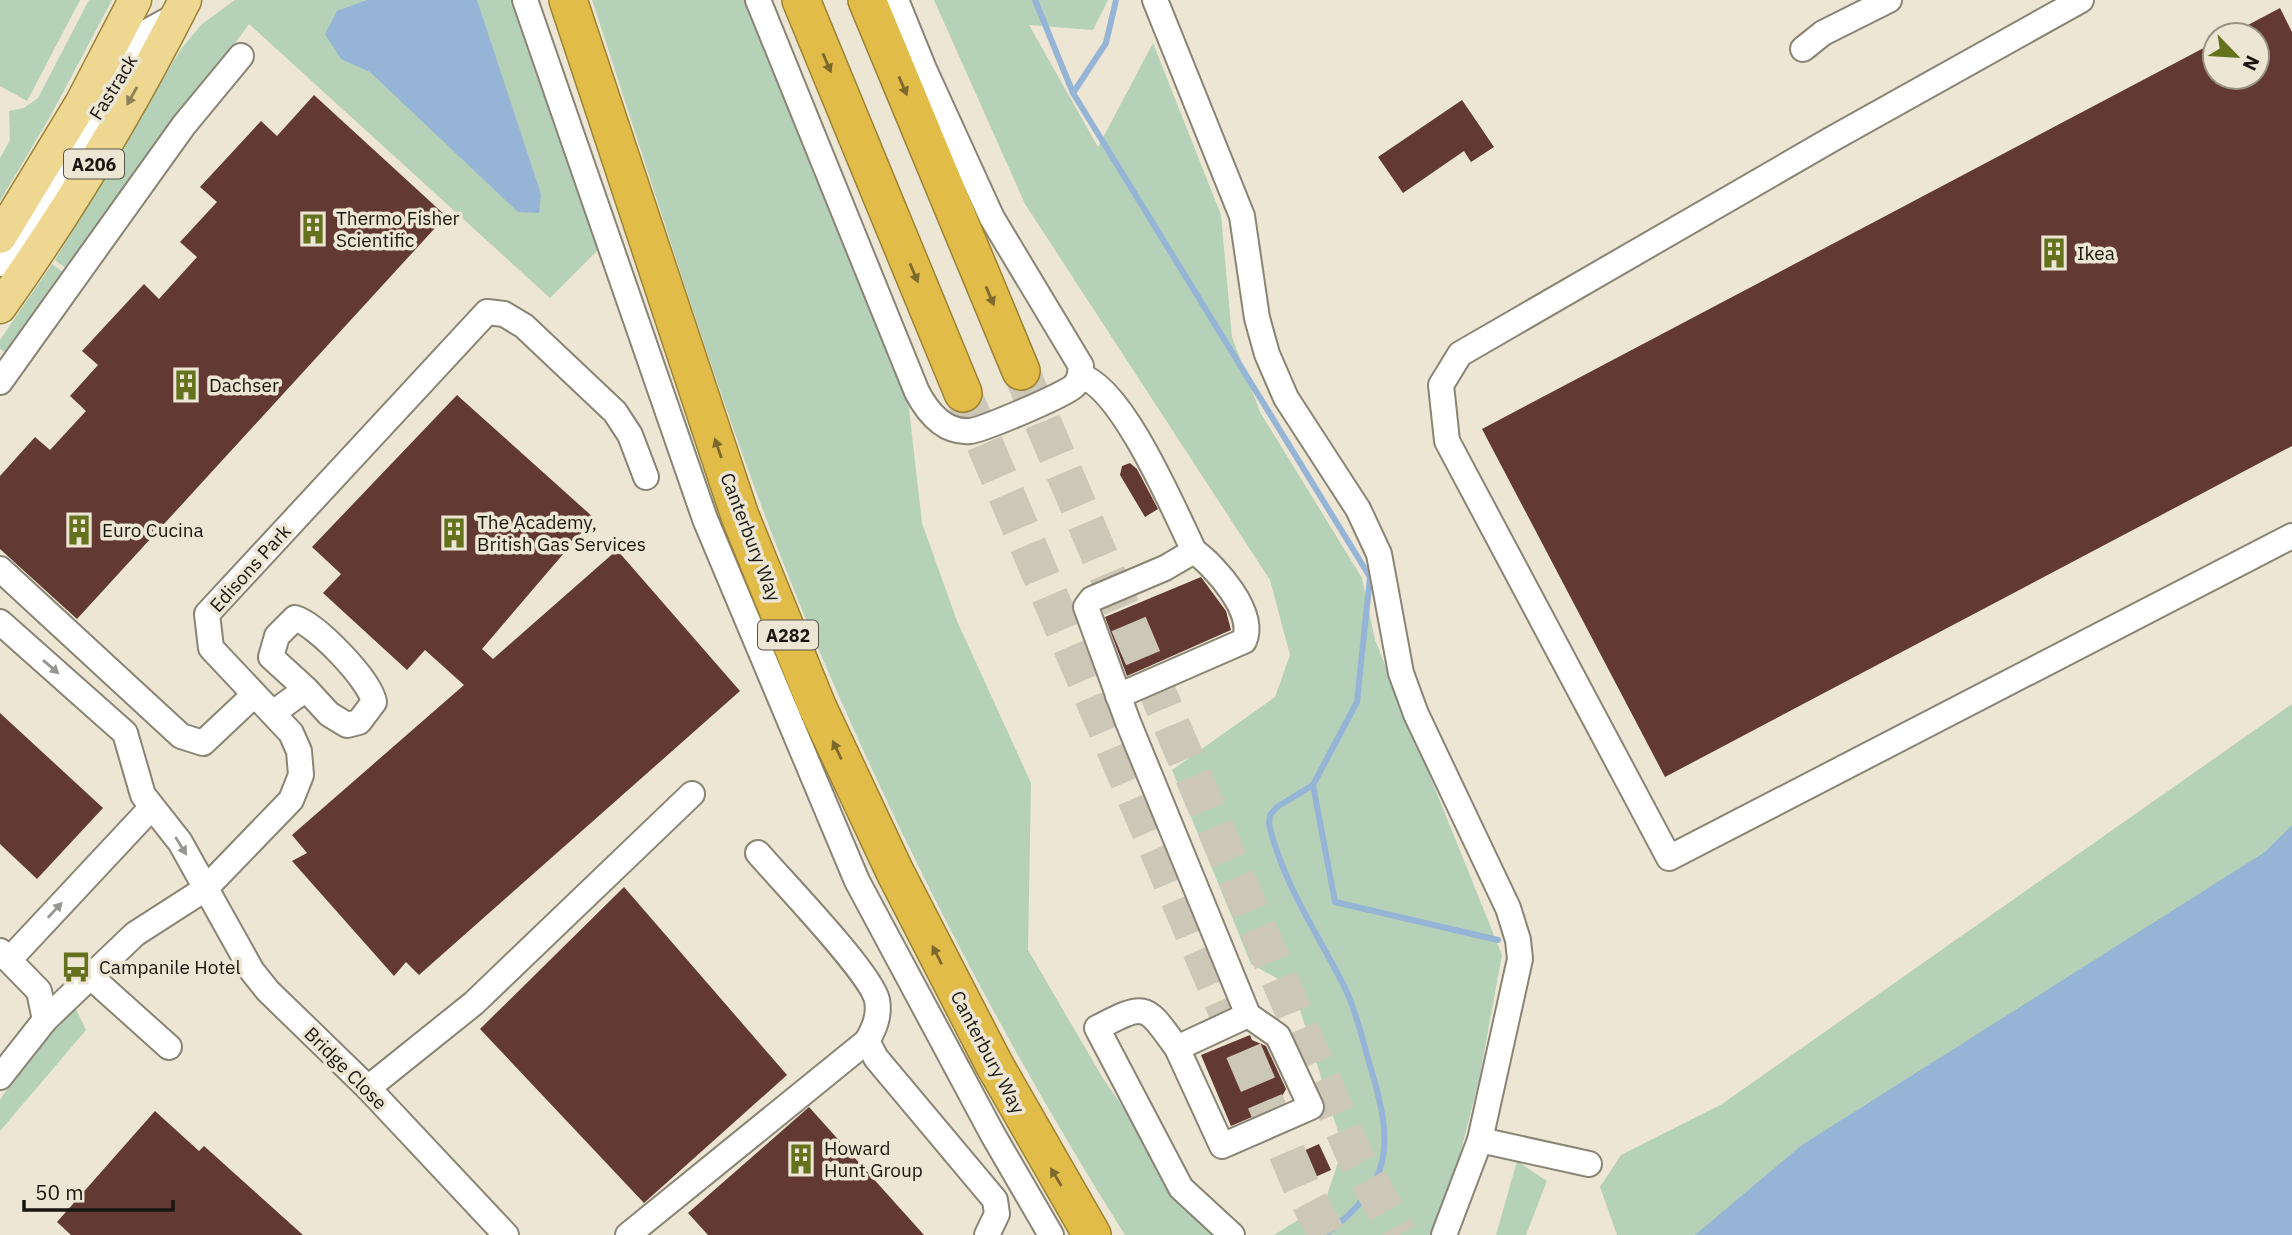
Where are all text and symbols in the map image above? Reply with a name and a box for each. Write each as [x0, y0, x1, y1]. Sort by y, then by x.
north arrow [2201, 21, 2271, 91]
street label: Fastrack [84, 50, 142, 124]
text: N [2238, 52, 2265, 74]
one-way arrow [821, 53, 832, 74]
one-way arrow [897, 75, 908, 96]
one-way arrow [126, 87, 138, 106]
road number: A206 [64, 149, 124, 178]
place label: Thermo Fisher Scientific [336, 206, 460, 252]
building icon: Thermo Fisher Scientific [296, 212, 330, 246]
building icon: Ikea [2037, 236, 2071, 270]
place label: Ikea [2077, 241, 2115, 265]
one-way arrow [908, 263, 920, 283]
one-way arrow [985, 285, 996, 306]
building icon: Dachser [169, 368, 203, 402]
place label: Dachser [209, 373, 279, 397]
one-way arrow [712, 437, 723, 458]
street label: Canterbury Way [715, 469, 787, 605]
place label: The Academy, British Gas Services [477, 510, 646, 556]
building icon: Euro Cucina [62, 513, 96, 547]
building icon: The Academy, British Gas Services [437, 516, 471, 550]
place label: Euro Cucina [102, 518, 204, 542]
street label: Edisons Park [204, 519, 296, 617]
road number: A282 [758, 620, 818, 650]
one-way arrow [42, 659, 60, 675]
one-way arrow [832, 740, 843, 760]
one-way arrow [175, 836, 188, 855]
one-way arrow [47, 901, 63, 919]
one-way arrow [932, 945, 943, 965]
bus stop icon: Campanile Hotel [59, 950, 93, 984]
place label: Campanile Hotel [99, 955, 241, 979]
street label: Canterbury Way [945, 986, 1031, 1118]
street label: Bridge Close [300, 1022, 392, 1114]
place label: Howard Hunt Group [824, 1136, 923, 1182]
building icon: Howard Hunt Group [784, 1142, 818, 1176]
one-way arrow [1050, 1167, 1063, 1186]
scale bar [24, 1168, 173, 1212]
text: 50 m [35, 1178, 84, 1206]

